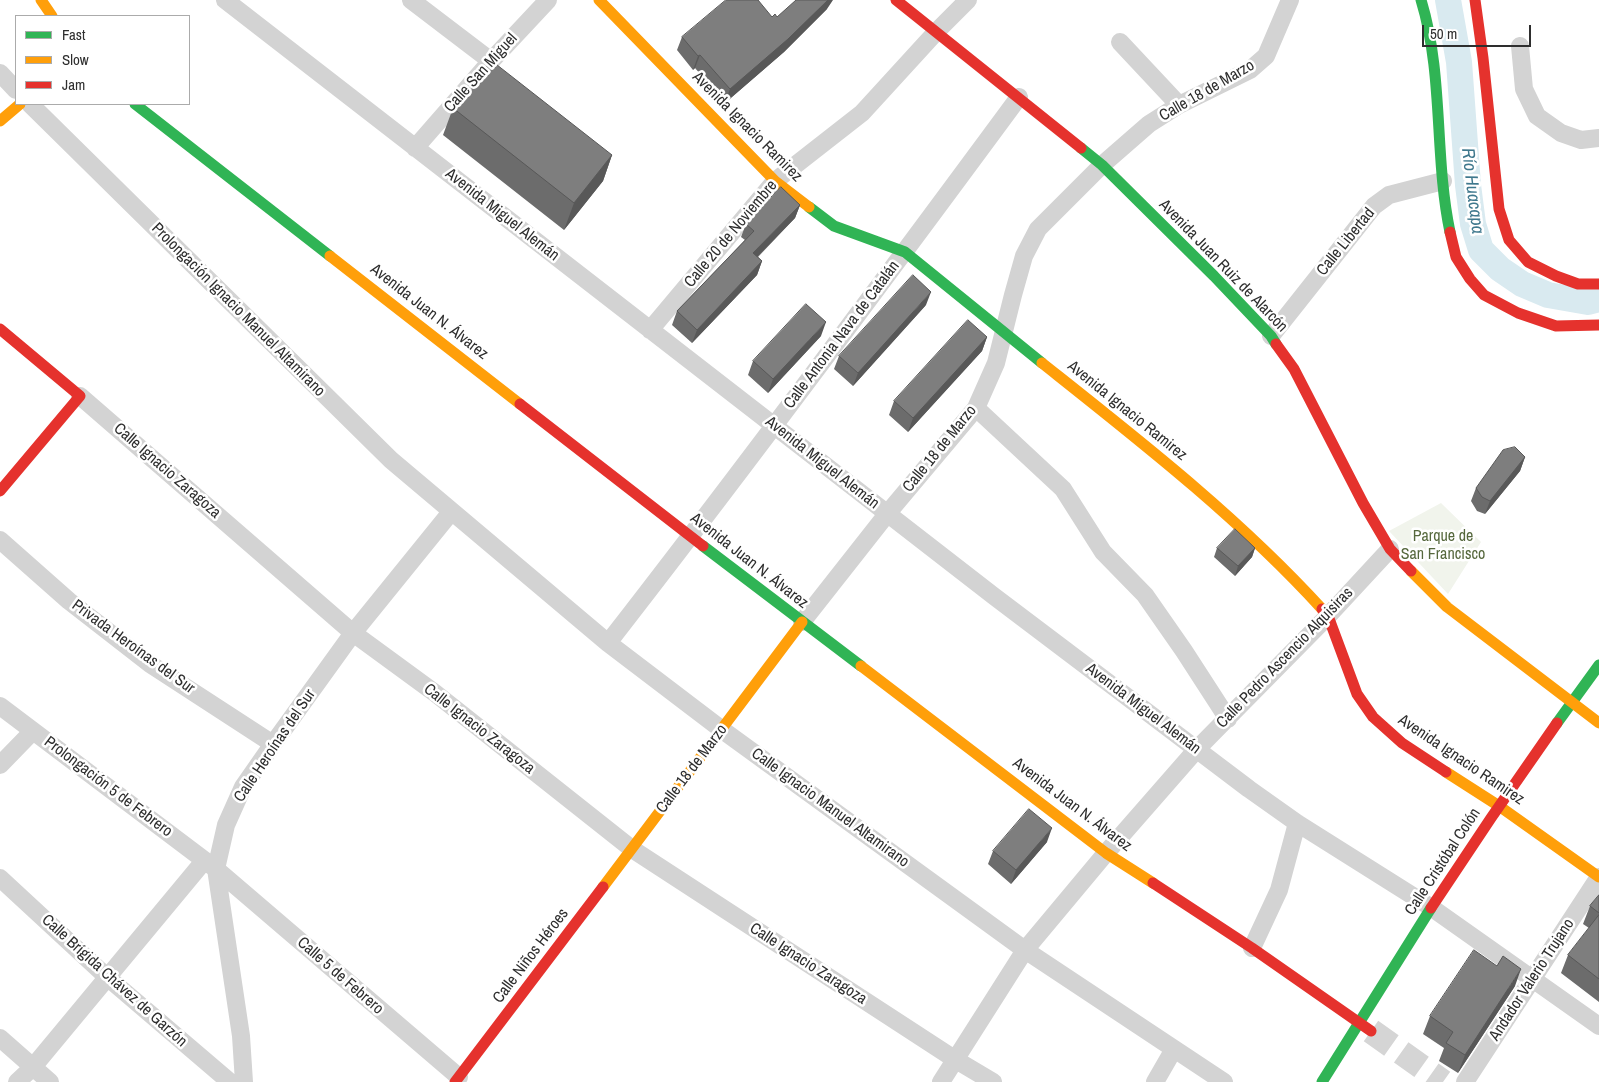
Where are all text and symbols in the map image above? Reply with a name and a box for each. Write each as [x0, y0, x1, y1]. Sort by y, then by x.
legend [15, 15, 190, 105]
scale bar [1424, 15, 1533, 47]
text: 50 m [1430, 23, 1457, 44]
text: Fast [62, 24, 85, 45]
street label: Calle San Miguel [440, 29, 522, 117]
text: Slow [62, 49, 89, 70]
street label: Calle 18 de Marzo [1156, 56, 1258, 126]
street label: Avenida Ignacio Ramirez [688, 68, 806, 186]
text: Jam [62, 74, 85, 95]
water label: Río Huacapa [1456, 147, 1488, 235]
street label: Avenida Miguel Alemán [441, 165, 563, 265]
street label: Calle 20 de Noviembre [681, 176, 781, 292]
street label: Avenida Juan Ruiz de Alarcón [1155, 196, 1291, 336]
street label: Calle Libertad [1313, 204, 1379, 280]
street label: Prolongación Ignacio Manuel Altamirano [147, 219, 329, 401]
street label: Calle Antonia Nava de Catalán [780, 257, 904, 413]
street label: Avenida Juan N. Álvarez [366, 260, 492, 364]
street label: Avenida Ignacio Ramirez [1064, 357, 1190, 465]
street label: Calle 18 de Marzo [899, 402, 981, 496]
street label: Avenida Miguel Alemán [761, 413, 883, 513]
street label: Calle Ignacio Zaragoza [110, 419, 224, 523]
street label: Avenida Juan N. Álvarez [686, 509, 812, 613]
park label: Parque de San Francisco [1401, 527, 1485, 565]
street label: Calle Pedro Ascencio Alquisiras [1213, 584, 1357, 732]
street label: Privada Heroínas del Sur [68, 596, 198, 698]
street label: Avenida Miguel Alemán [1082, 659, 1204, 759]
street label: Calle Ignacio Zaragoza [420, 680, 538, 778]
street label: Calle Heroínas del Sur [230, 686, 320, 806]
street label: Avenida Ignacio Ramirez [1394, 711, 1528, 809]
street label: Calle 18 de Marzo [652, 721, 732, 817]
street label: Prolongación 5 de Febrero [40, 733, 176, 841]
street label: Calle Ignacio Manuel Altamirano [747, 744, 913, 872]
street label: Avenida Juan N. Álvarez [1009, 754, 1135, 856]
street label: Calle Cristóbal Colón [1401, 805, 1485, 919]
street label: Calle Niños Héroes [489, 905, 573, 1007]
street label: Calle Brígida Chávez de Garzón [37, 911, 191, 1051]
street label: Andador Valerio Trujano [1485, 915, 1579, 1045]
street label: Calle Ignacio Zaragoza [746, 919, 870, 1009]
street label: Calle 5 de Febrero [293, 933, 387, 1019]

